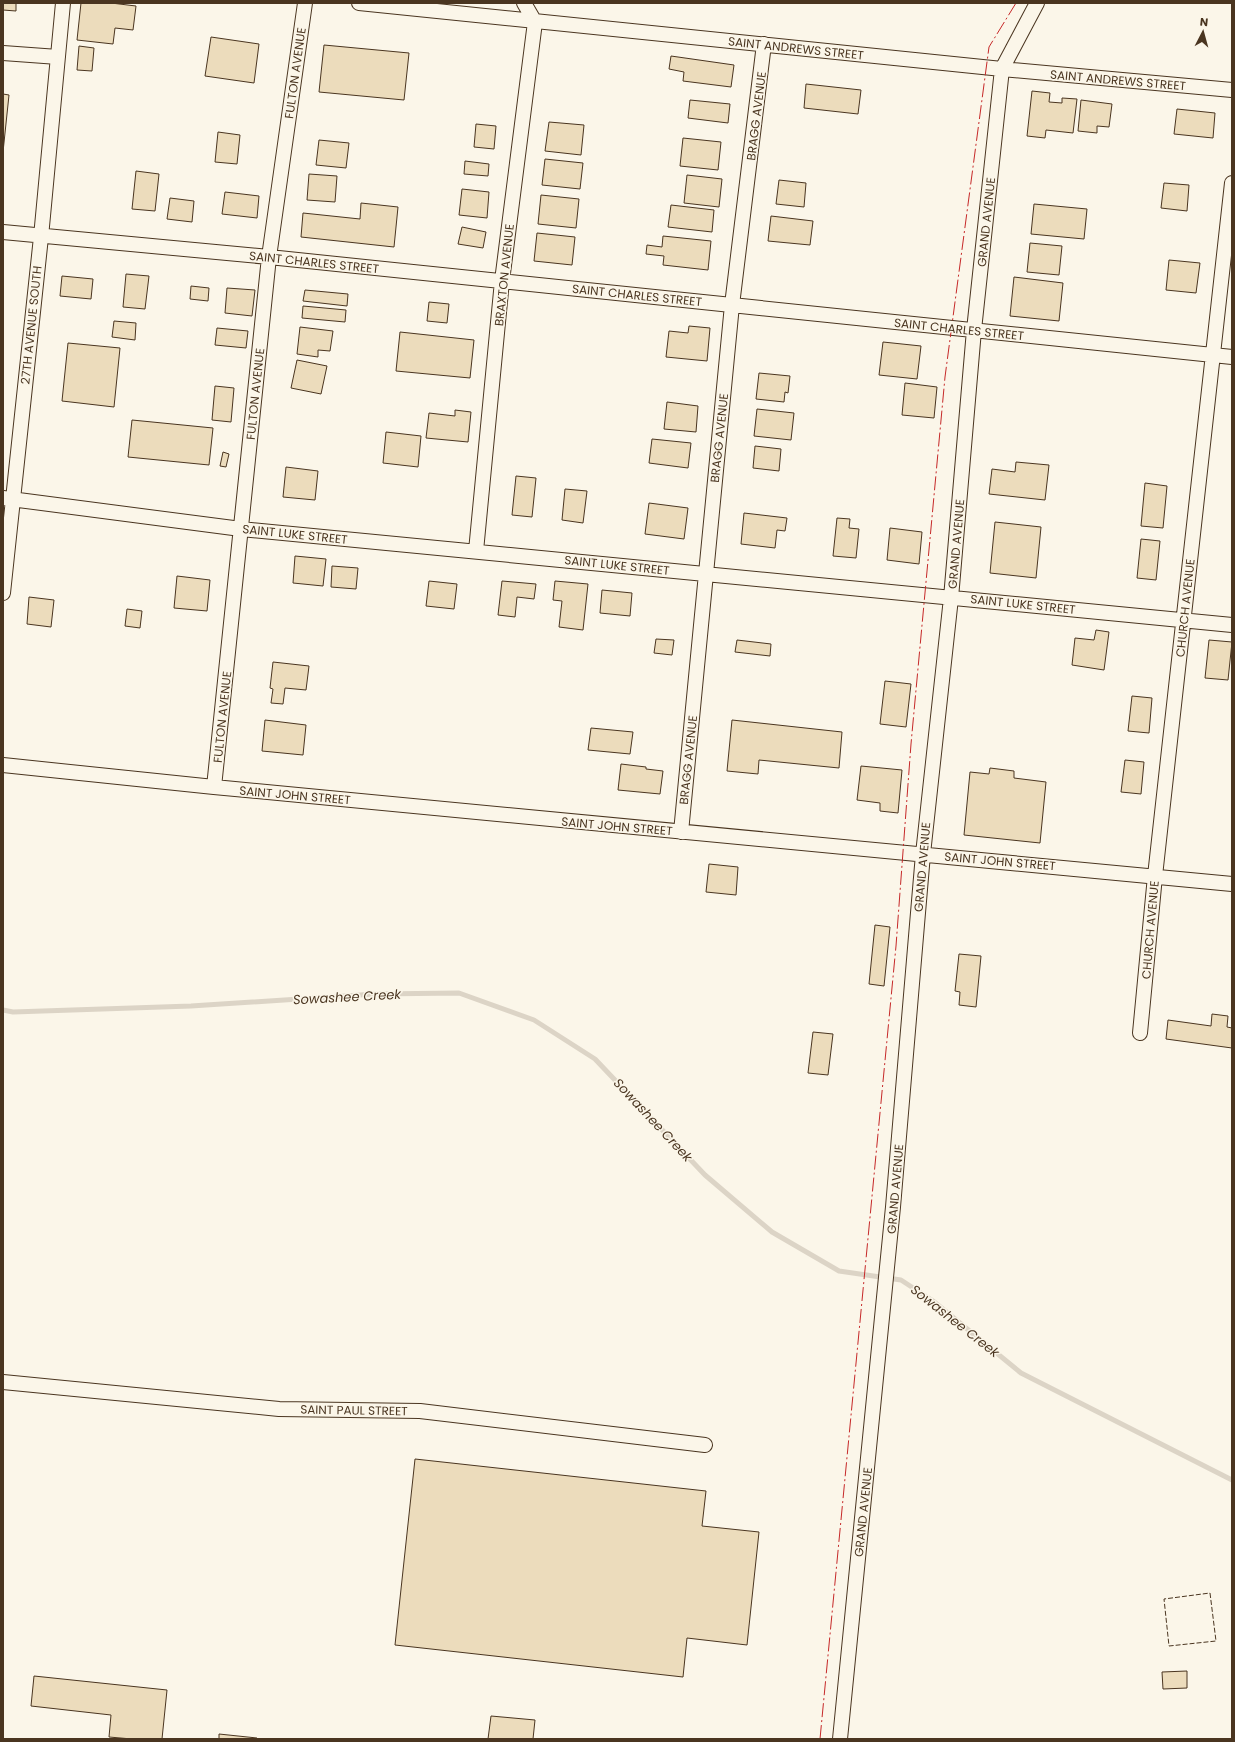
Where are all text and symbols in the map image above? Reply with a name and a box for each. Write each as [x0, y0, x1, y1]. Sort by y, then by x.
north arrow [1183, 12, 1223, 52]
text: N [1199, 14, 1209, 30]
street label: FULTON AVENUE [280, 26, 310, 120]
street label: SAINT ANDREWS STREET [727, 32, 865, 64]
street label: SAINT ANDREWS STREET [1049, 66, 1187, 94]
street label: BRAGG AVENUE [742, 70, 770, 162]
street label: GRAND AVENUE [973, 176, 999, 268]
street label: BRAXTON AVENUE [490, 223, 518, 327]
street label: SAINT CHARLES STREET [248, 247, 380, 277]
street label: 27TH AVENUE SOUTH [16, 265, 46, 385]
street label: SAINT CHARLES STREET [571, 280, 703, 310]
street label: SAINT CHARLES STREET [893, 314, 1025, 344]
street label: FULTON AVENUE [242, 347, 268, 441]
street label: BRAGG AVENUE [706, 393, 732, 483]
street label: GRAND AVENUE [944, 498, 968, 590]
street label: SAINT LUKE STREET [242, 520, 349, 548]
street label: SAINT LUKE STREET [564, 551, 671, 579]
street label: CHURCH AVENUE [1171, 558, 1199, 658]
street label: SAINT LUKE STREET [970, 590, 1077, 618]
street label: FULTON AVENUE [209, 670, 235, 764]
street label: BRAGG AVENUE [675, 715, 701, 805]
street label: SAINT JOHN STREET [239, 782, 352, 808]
street label: SAINT JOHN STREET [561, 813, 674, 839]
street label: GRAND AVENUE [910, 821, 934, 913]
street label: SAINT JOHN STREET [944, 848, 1057, 874]
street label: CHURCH AVENUE [1137, 880, 1163, 980]
water label: Sowashee Creek [293, 985, 403, 1009]
water label: Sowashee Creek [609, 1074, 698, 1167]
street label: GRAND AVENUE [883, 1143, 907, 1235]
water label: Sowashee Creek [907, 1280, 1004, 1363]
street label: SAINT PAUL STREET [300, 1401, 408, 1419]
street label: GRAND AVENUE [850, 1466, 876, 1558]

